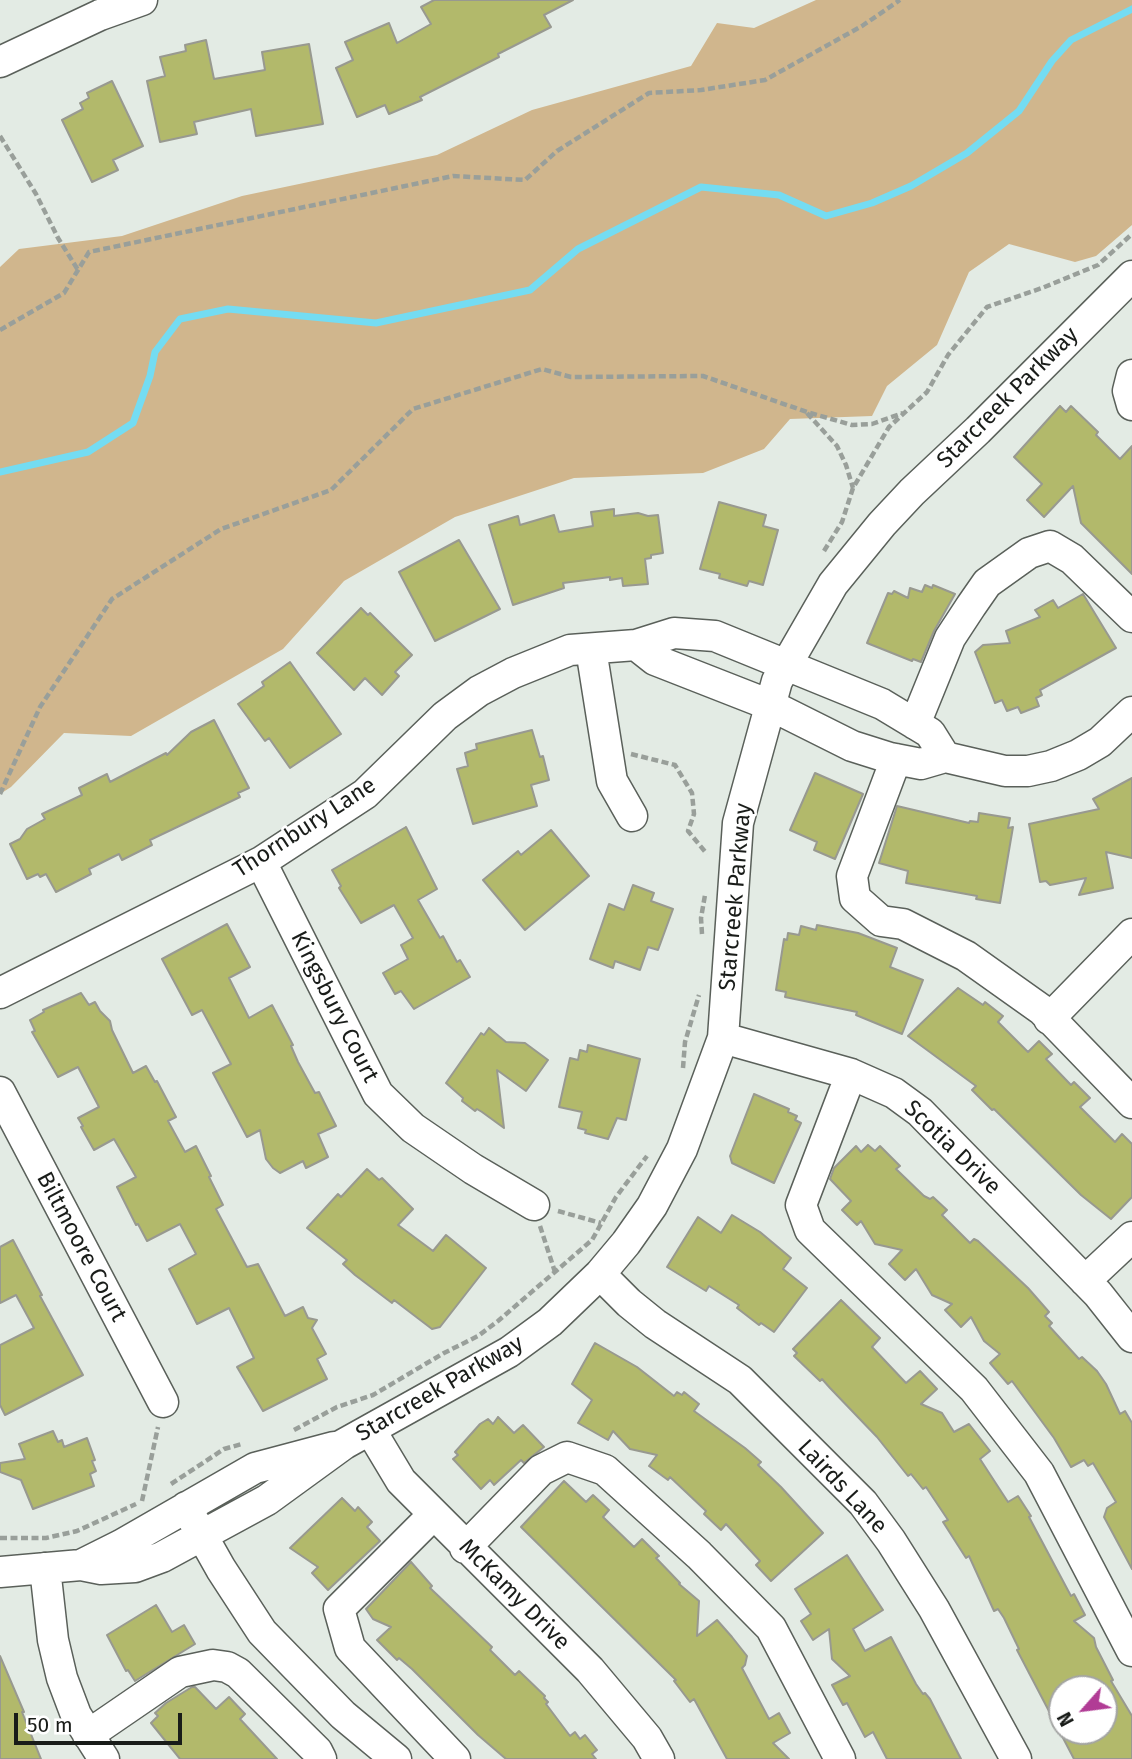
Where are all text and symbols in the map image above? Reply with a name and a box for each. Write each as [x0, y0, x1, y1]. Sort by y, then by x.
street label: Starcreek Parkway [932, 322, 1084, 474]
street label: Thornbury Lane [229, 772, 381, 884]
street label: Starcreek Parkway [714, 802, 758, 992]
street label: Kingsbury Court [284, 927, 384, 1087]
street label: Scotia Drive [898, 1095, 1006, 1201]
street label: Biltmoore Court [30, 1168, 132, 1326]
street label: Starcreek Parkway [351, 1330, 529, 1448]
street label: Lairds Lane [791, 1434, 893, 1540]
street label: McKamy Drive [453, 1534, 575, 1656]
north arrow [1048, 1675, 1118, 1745]
scale bar [18, 1700, 186, 1744]
text: N [1053, 1708, 1079, 1730]
text: 50 m [27, 1712, 73, 1738]

